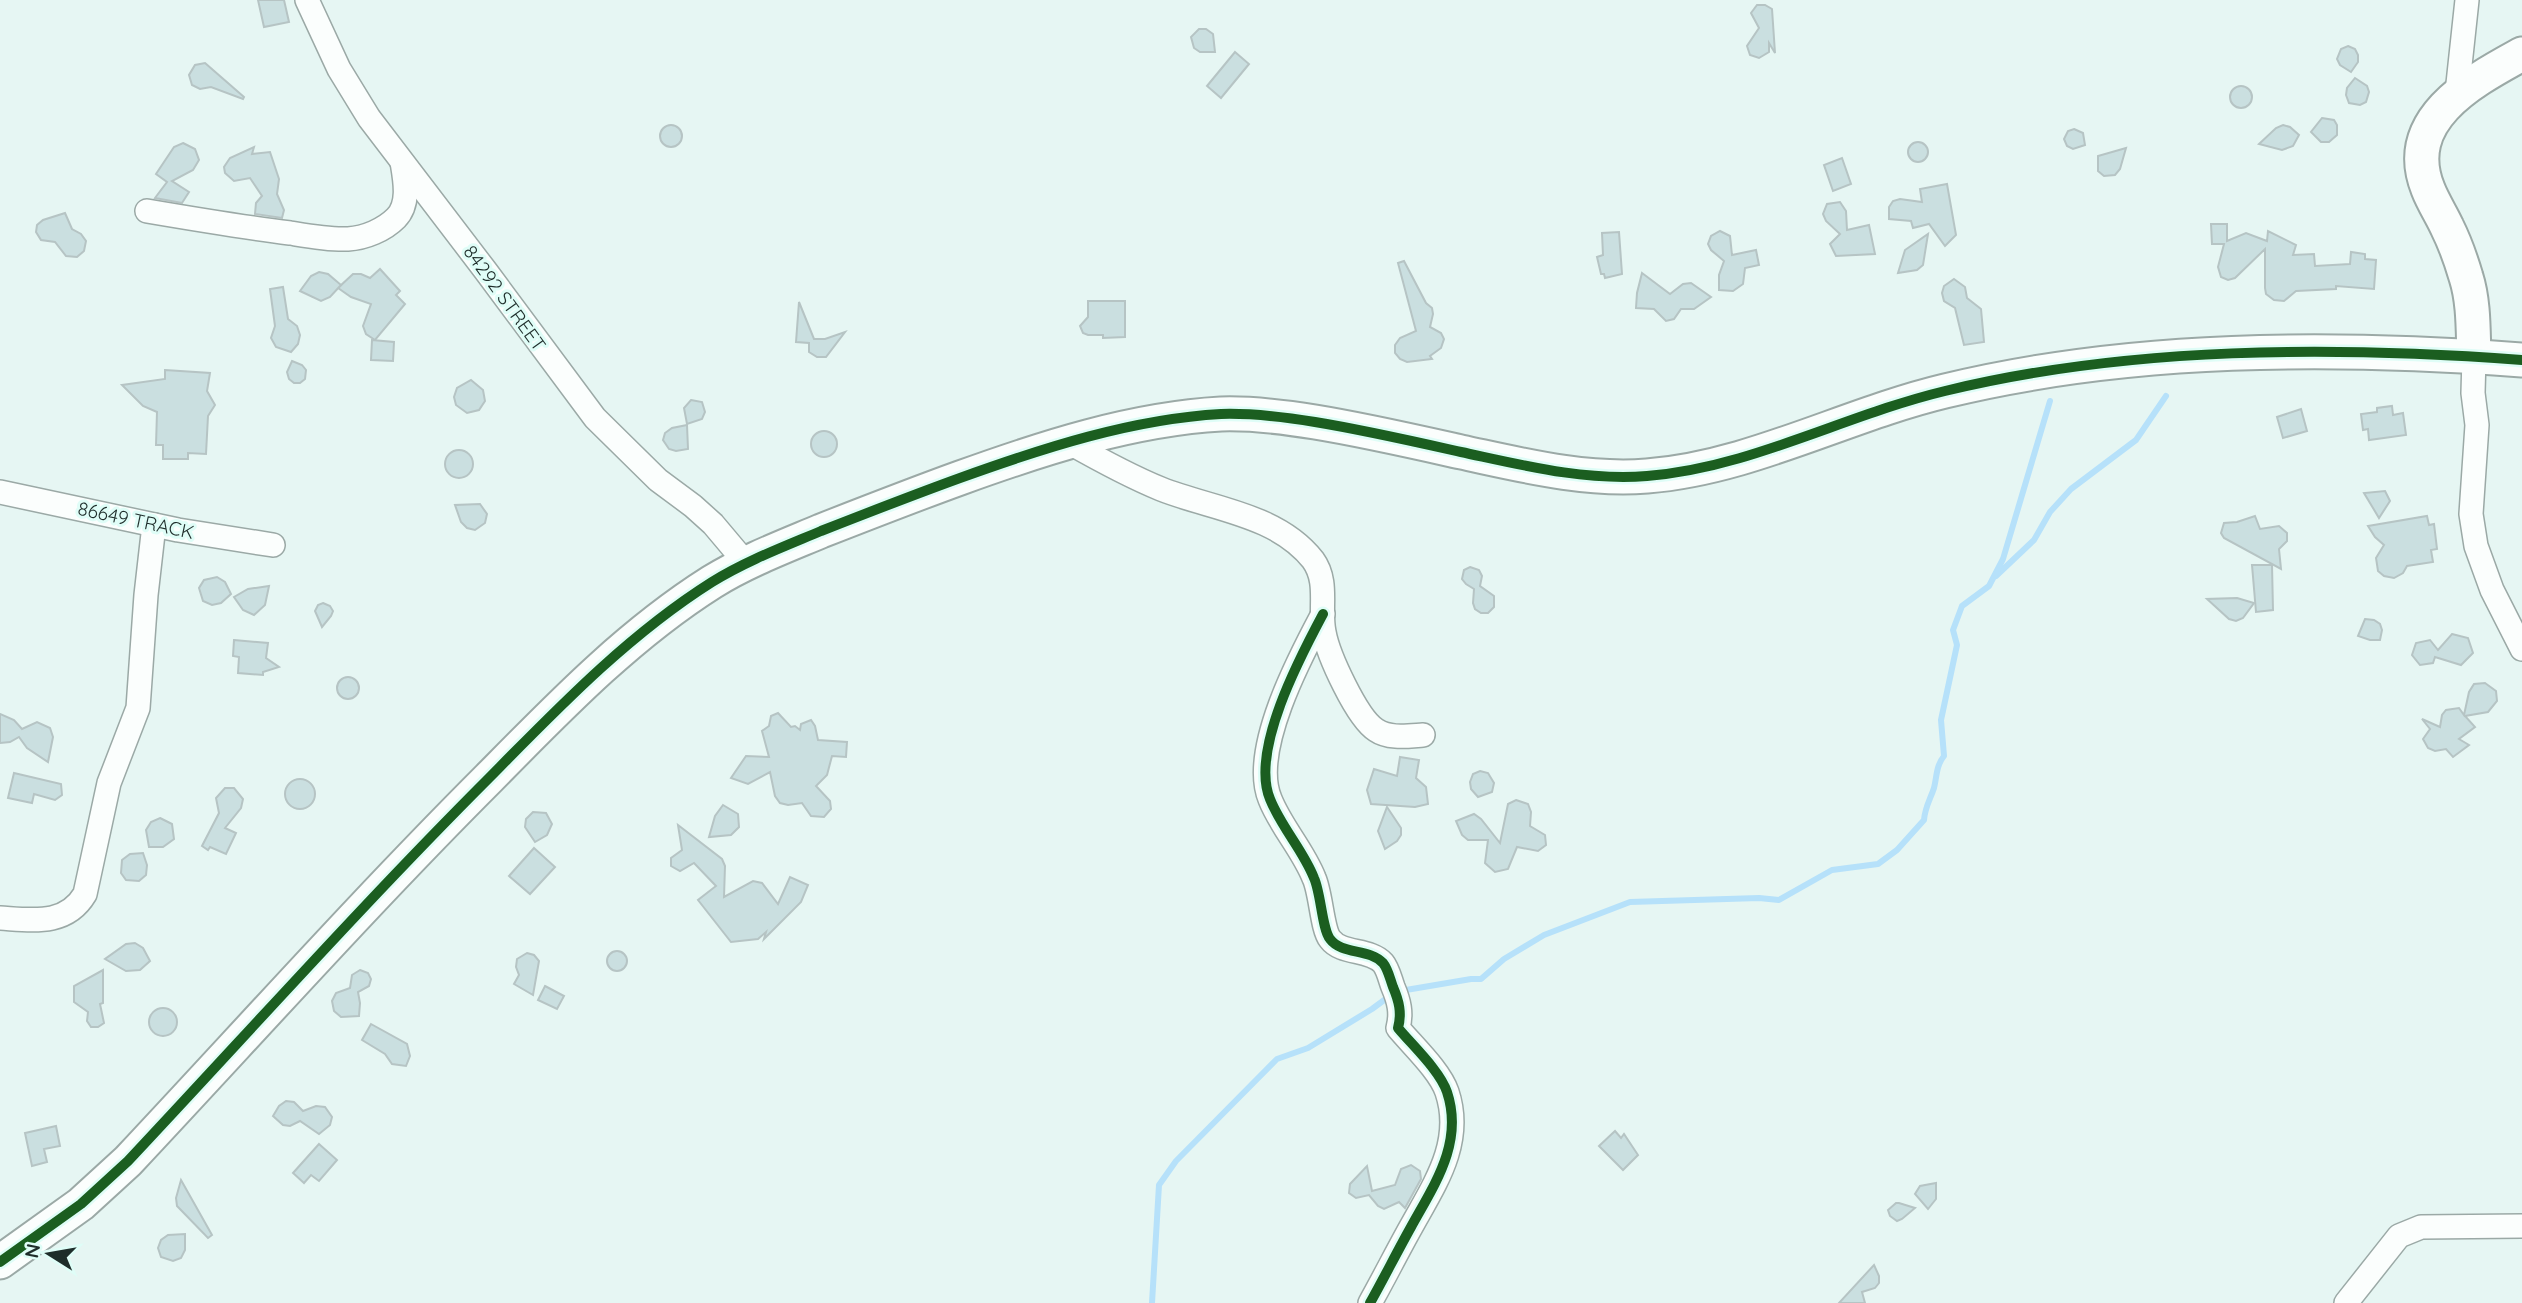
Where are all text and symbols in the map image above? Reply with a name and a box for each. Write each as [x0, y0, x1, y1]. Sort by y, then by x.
street label: 84292 STREET [459, 240, 551, 356]
street label: 86649 TRACK [76, 496, 196, 544]
north arrow [14, 1219, 84, 1289]
text: N [19, 1242, 45, 1260]

